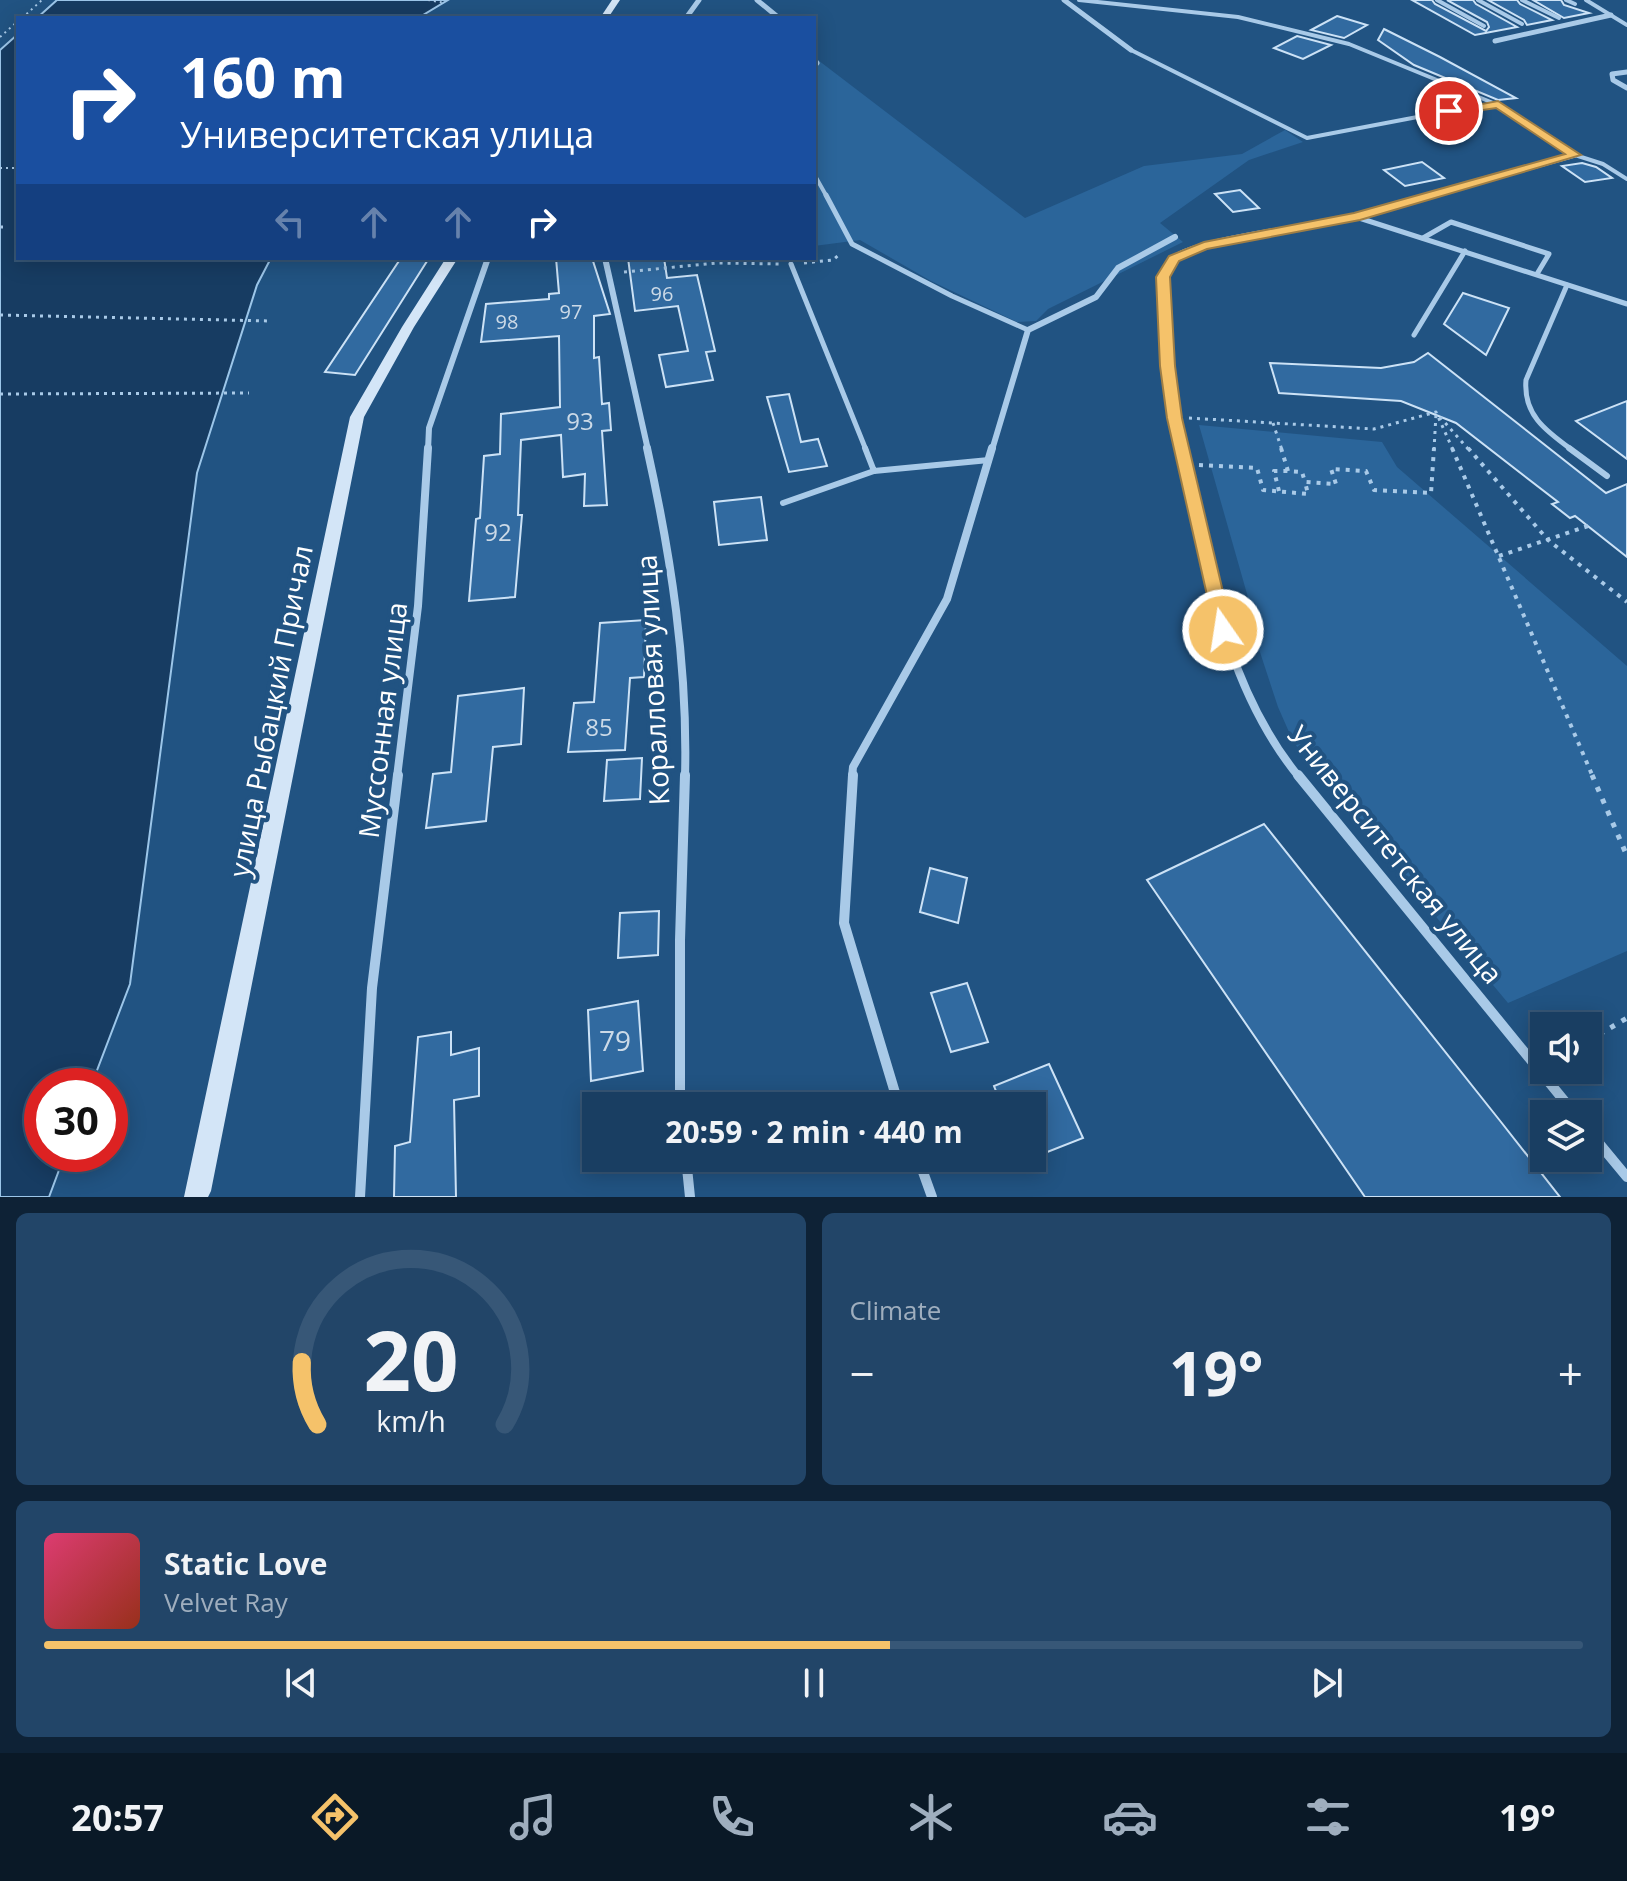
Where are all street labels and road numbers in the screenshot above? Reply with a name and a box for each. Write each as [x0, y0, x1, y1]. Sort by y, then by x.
street label: улица Рыбацкий Причал [219, 542, 321, 880]
street label: Коралловая улица [626, 554, 678, 806]
street label: Муссонная улица [349, 600, 415, 840]
street label: Университетская улица [1280, 717, 1512, 991]

